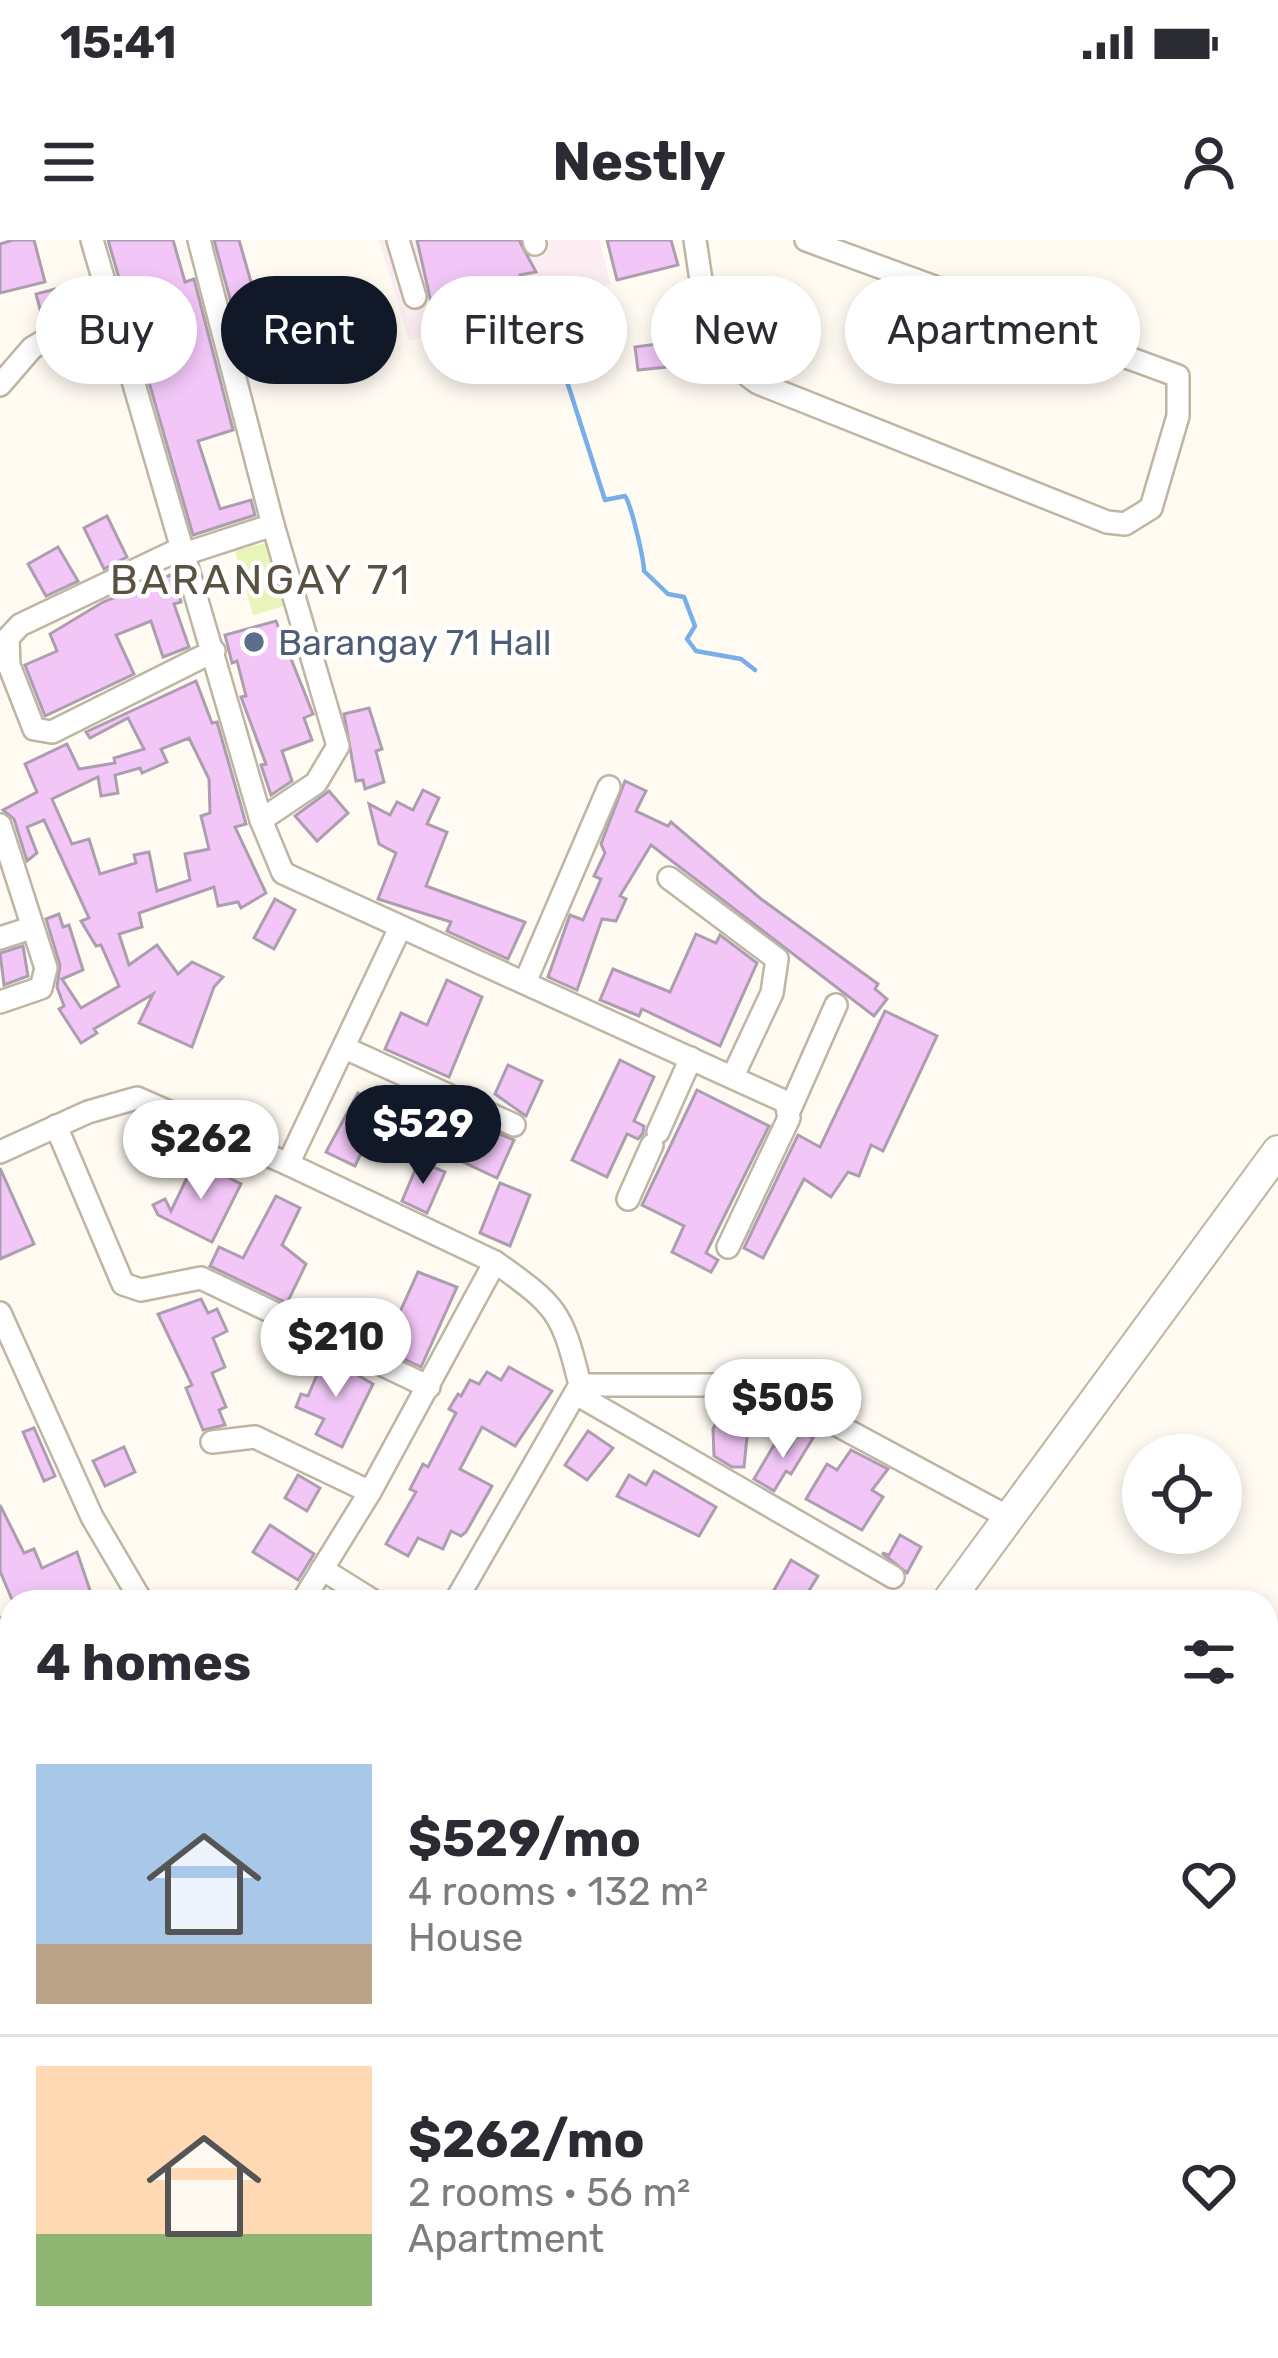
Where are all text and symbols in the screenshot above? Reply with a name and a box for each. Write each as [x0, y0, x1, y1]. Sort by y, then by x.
text: 15:41 [60, 16, 177, 69]
icon: menu [36, 129, 102, 195]
icon: person [1176, 129, 1242, 195]
text: Nestly [552, 130, 726, 194]
chip: Buy [36, 276, 197, 384]
chip: Rent [221, 276, 397, 384]
chip: Filters [421, 276, 627, 384]
chip: New [651, 276, 821, 384]
chip: Apartment [845, 276, 1140, 384]
district label: BARANGAY 71 [110, 555, 412, 605]
place label: Barangay 71 Hall [278, 621, 551, 664]
marker: Barangay 71 Hall [241, 629, 267, 655]
pin: $529 [352, 1085, 494, 1187]
pin: $262 [130, 1100, 272, 1202]
text: $529 [372, 1101, 474, 1147]
text: $262 [150, 1116, 252, 1162]
pin: $210 [265, 1298, 407, 1400]
text: $210 [287, 1314, 385, 1360]
pin: $505 [712, 1359, 854, 1461]
text: $505 [732, 1375, 834, 1421]
map controls [1122, 1434, 1242, 1554]
button: locate [1122, 1434, 1242, 1554]
icon: filters [1176, 1629, 1242, 1695]
text: 4 homes [36, 1632, 251, 1693]
text: $529/mo [408, 1808, 641, 1869]
icon: home [132, 1812, 276, 1956]
icon: heart [1176, 1851, 1242, 1917]
text: 4 rooms · 132 m² [408, 1869, 708, 1915]
text: House [408, 1915, 523, 1961]
text: $262/mo [408, 2109, 645, 2170]
icon: home [132, 2114, 276, 2258]
icon: heart [1176, 2153, 1242, 2219]
text: 2 rooms · 56 m² [408, 2170, 690, 2216]
text: Apartment [408, 2216, 604, 2262]

